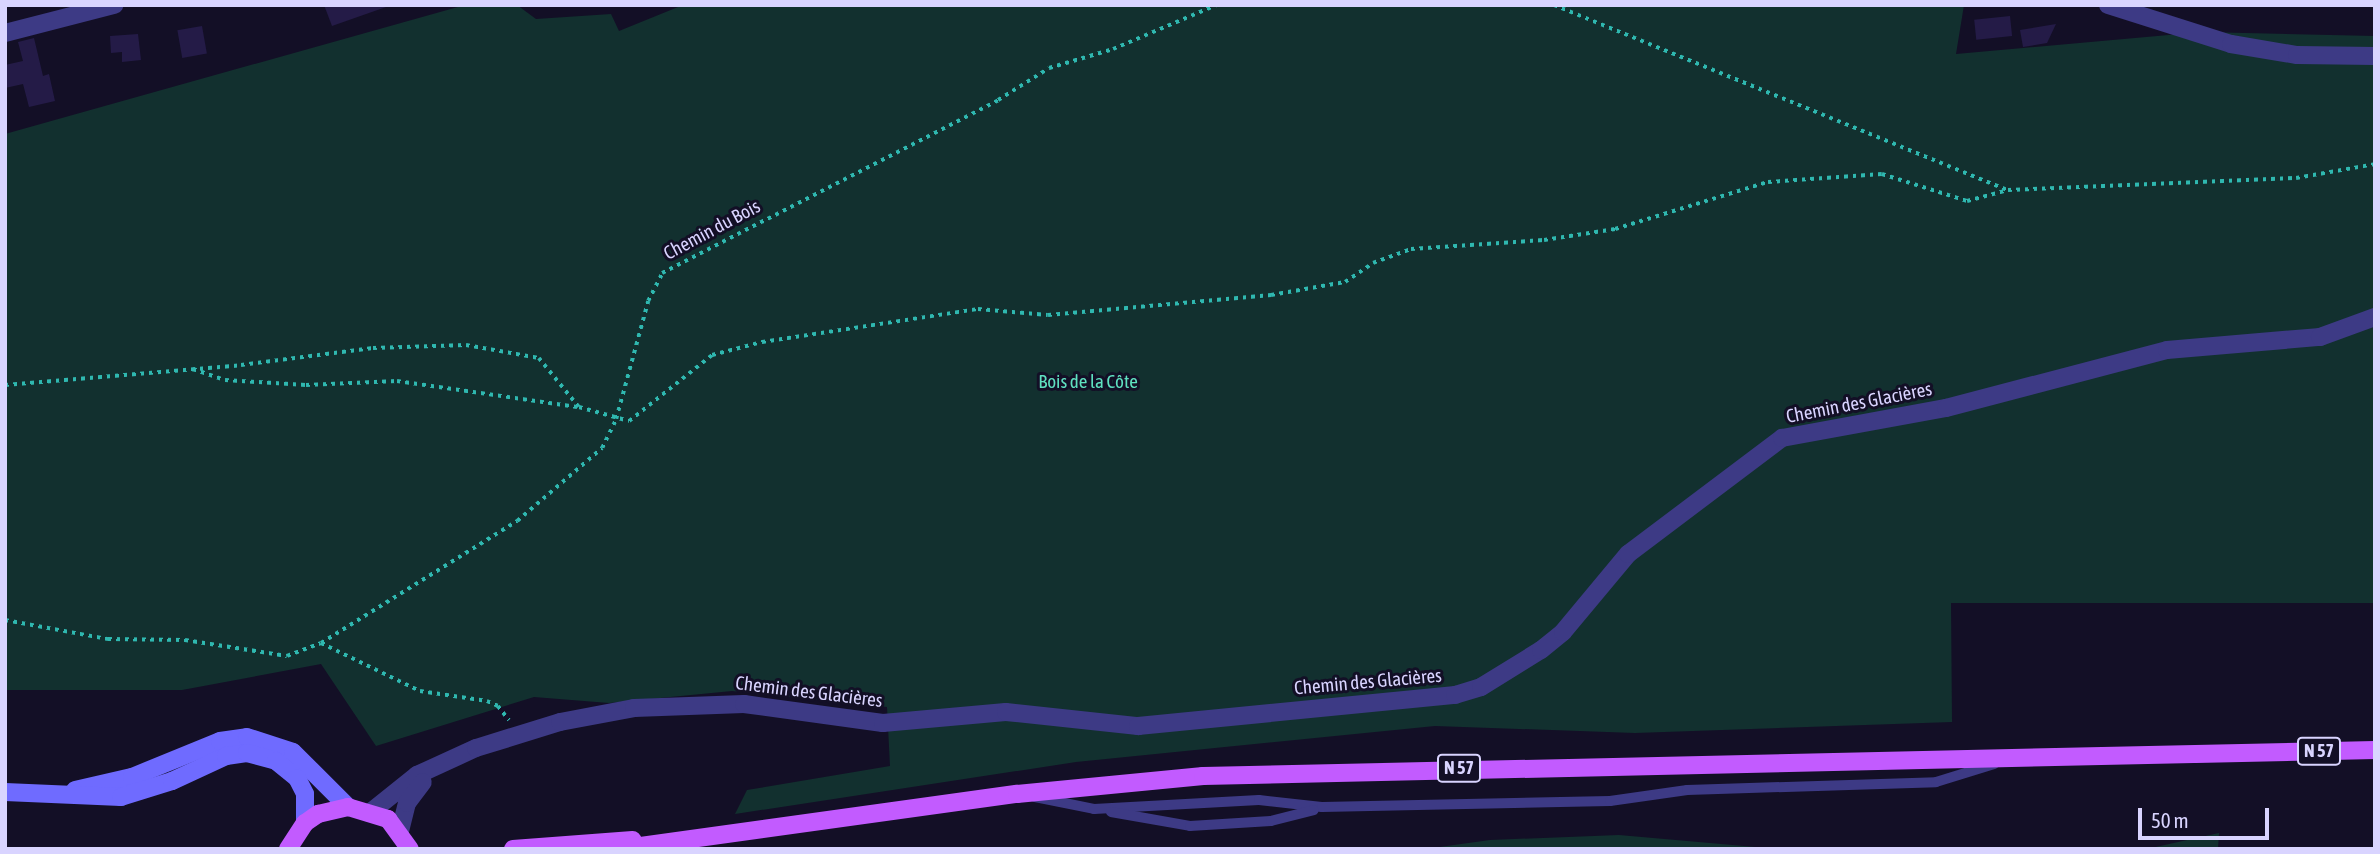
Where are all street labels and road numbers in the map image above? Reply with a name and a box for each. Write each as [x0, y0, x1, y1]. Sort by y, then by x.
street label: Chemin du Bois [660, 195, 764, 265]
street label: Chemin des Glacières [1784, 378, 1934, 428]
street label: Chemin des Glacières [1293, 664, 1443, 700]
street label: Chemin des Glacières [734, 672, 884, 712]
road number: N 57 [2296, 736, 2342, 766]
road number: N 57 [1436, 754, 1482, 782]

